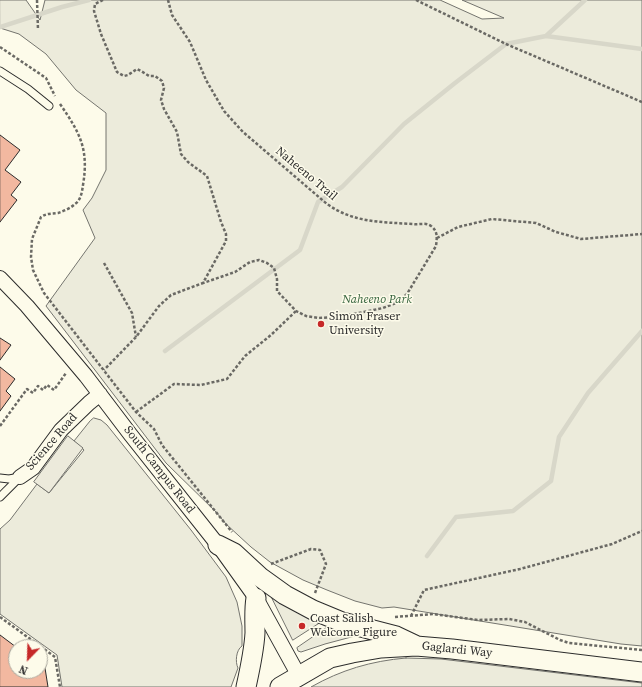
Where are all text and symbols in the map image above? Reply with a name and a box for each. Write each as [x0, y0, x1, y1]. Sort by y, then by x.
street label: Naheeno Trail [272, 144, 340, 204]
park label: Naheeno Park [342, 293, 412, 307]
place label: Simon Fraser University [329, 310, 400, 338]
marker: Simon Fraser University [316, 319, 326, 329]
street label: Science Road [23, 411, 81, 473]
street label: South Campus Road [120, 423, 198, 517]
place label: Coast Salish Welcome Figure [310, 612, 397, 640]
marker: Coast Salish Welcome Figure [297, 621, 307, 631]
north arrow [8, 639, 48, 679]
street label: Gaglardi Way [421, 639, 493, 661]
text: N [17, 661, 30, 678]

